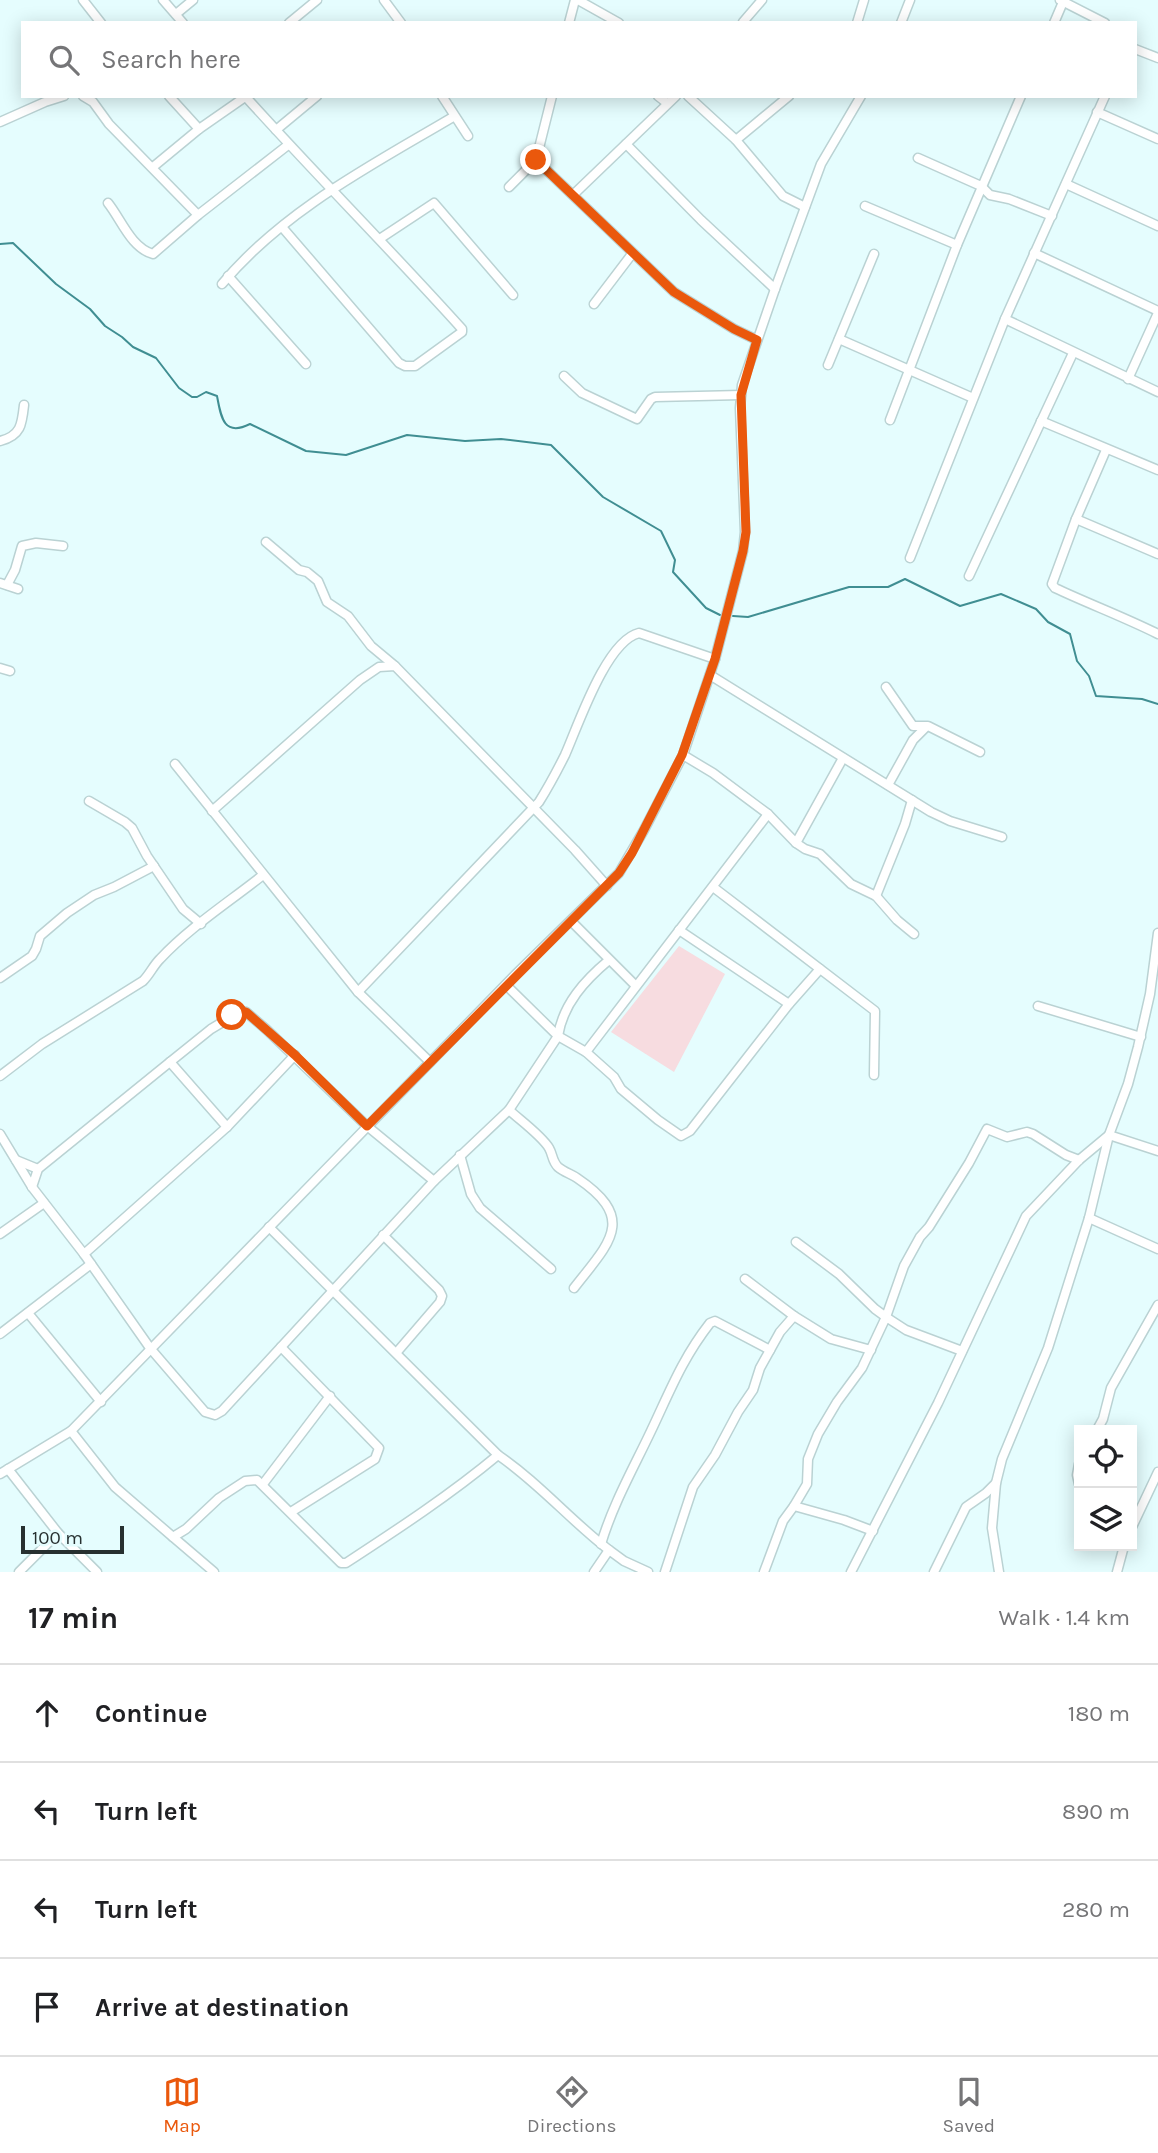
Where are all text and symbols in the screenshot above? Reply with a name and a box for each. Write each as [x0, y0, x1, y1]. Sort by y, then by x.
search box [21, 21, 1137, 98]
icon: search [45, 41, 83, 79]
text: Search here [101, 44, 241, 75]
route end [520, 144, 551, 175]
route start [216, 999, 247, 1030]
map controls [1074, 1425, 1137, 1551]
button: locate [1074, 1425, 1137, 1488]
button: layers [1074, 1488, 1137, 1551]
scale bar [21, 1523, 124, 1555]
text: 100 m [32, 1527, 83, 1549]
text: 17 min [28, 1600, 118, 1636]
text: Walk · 1.4 km [999, 1604, 1130, 1631]
icon: ahead [28, 1694, 66, 1732]
text: Continue [95, 1698, 207, 1729]
text: 180 m [1068, 1700, 1130, 1727]
icon: left [28, 1792, 66, 1830]
text: Turn left [95, 1796, 197, 1827]
text: 890 m [1062, 1798, 1130, 1825]
icon: left [28, 1890, 66, 1928]
text: Turn left [95, 1894, 197, 1925]
text: 280 m [1062, 1896, 1130, 1923]
icon: arrive [28, 1988, 66, 2026]
text: Arrive at destination [95, 1992, 349, 2023]
tab: Map [163, 2073, 201, 2137]
tab: Directions [527, 2073, 616, 2137]
tab: Saved [942, 2073, 995, 2137]

